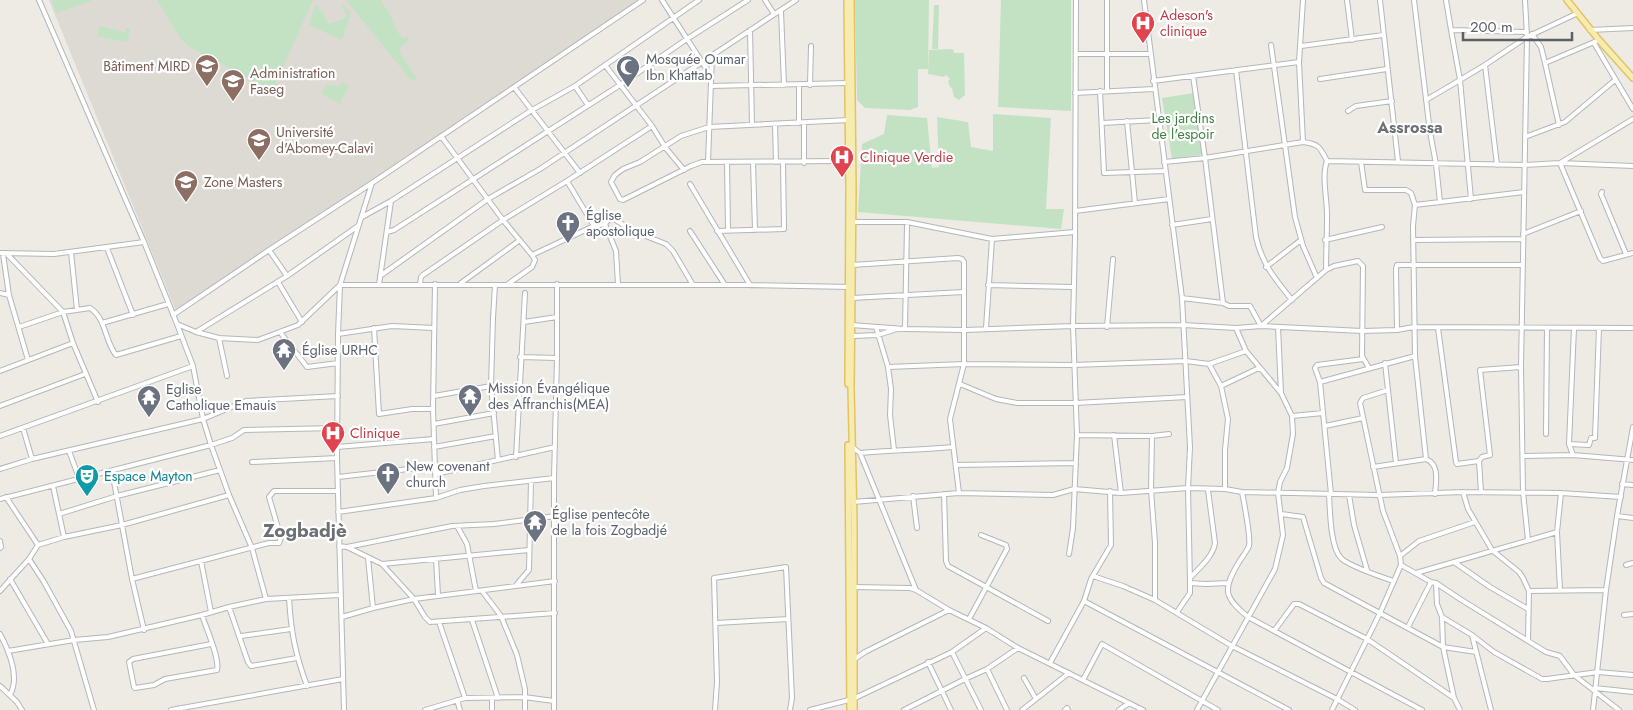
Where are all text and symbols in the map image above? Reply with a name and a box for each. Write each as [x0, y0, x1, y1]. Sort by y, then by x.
place label: Adeson's clinique [1160, 5, 1213, 41]
hospital icon: Adeson's clinique [1130, 10, 1156, 44]
scale bar [1463, 10, 1572, 42]
text: 200 m [1470, 16, 1513, 38]
place label: Mosquée Oumar Ibn Khattab [646, 49, 746, 85]
school or university icon: Bâtiment MIRD [194, 53, 220, 87]
mosque icon: Mosquée Oumar Ibn Khattab [615, 54, 641, 88]
place label: Bâtiment MIRD [103, 56, 190, 76]
place label: Administration Faseg [250, 63, 335, 99]
school or university icon: Administration Faseg [220, 68, 246, 102]
park label: Les jardins de l'espoir [1152, 108, 1215, 144]
district label: Assrossa [1376, 116, 1443, 139]
place label: Université d'Abomey-Calavi [276, 122, 374, 158]
school or university icon: Université d'Abomey-Calavi [246, 127, 272, 161]
hospital icon: Clinique Verdie [829, 144, 855, 178]
place label: Clinique Verdie [860, 147, 953, 167]
school or university icon: Zone Masters [173, 169, 199, 203]
place label: Zone Masters [204, 172, 283, 192]
place label: Église apostolique [586, 205, 654, 241]
church icon: Église apostolique [555, 210, 581, 244]
temple icon: Église URHC [271, 337, 297, 371]
place label: Église URHC [302, 340, 378, 360]
place label: Mission Évangélique des Affranchis(MEA) [488, 378, 610, 414]
place label: Eglise Catholique Emauis [166, 379, 277, 415]
temple icon: Mission Évangélique des Affranchis(MEA) [457, 383, 483, 417]
temple icon: Eglise Catholique Emauis [136, 384, 162, 418]
hospital icon: Clinique [320, 420, 346, 454]
place label: Clinique [350, 423, 400, 443]
place label: New covenant church [406, 456, 490, 492]
church icon: New covenant church [375, 461, 401, 495]
theatre icon: Espace Mayton [74, 463, 100, 497]
place label: Espace Mayton [104, 466, 193, 486]
place label: Église pentecôte de la fois Zogbadjé [552, 504, 667, 540]
temple icon: Église pentecôte de la fois Zogbadjé [522, 509, 548, 543]
district label: Zogbadjè [263, 517, 347, 544]

